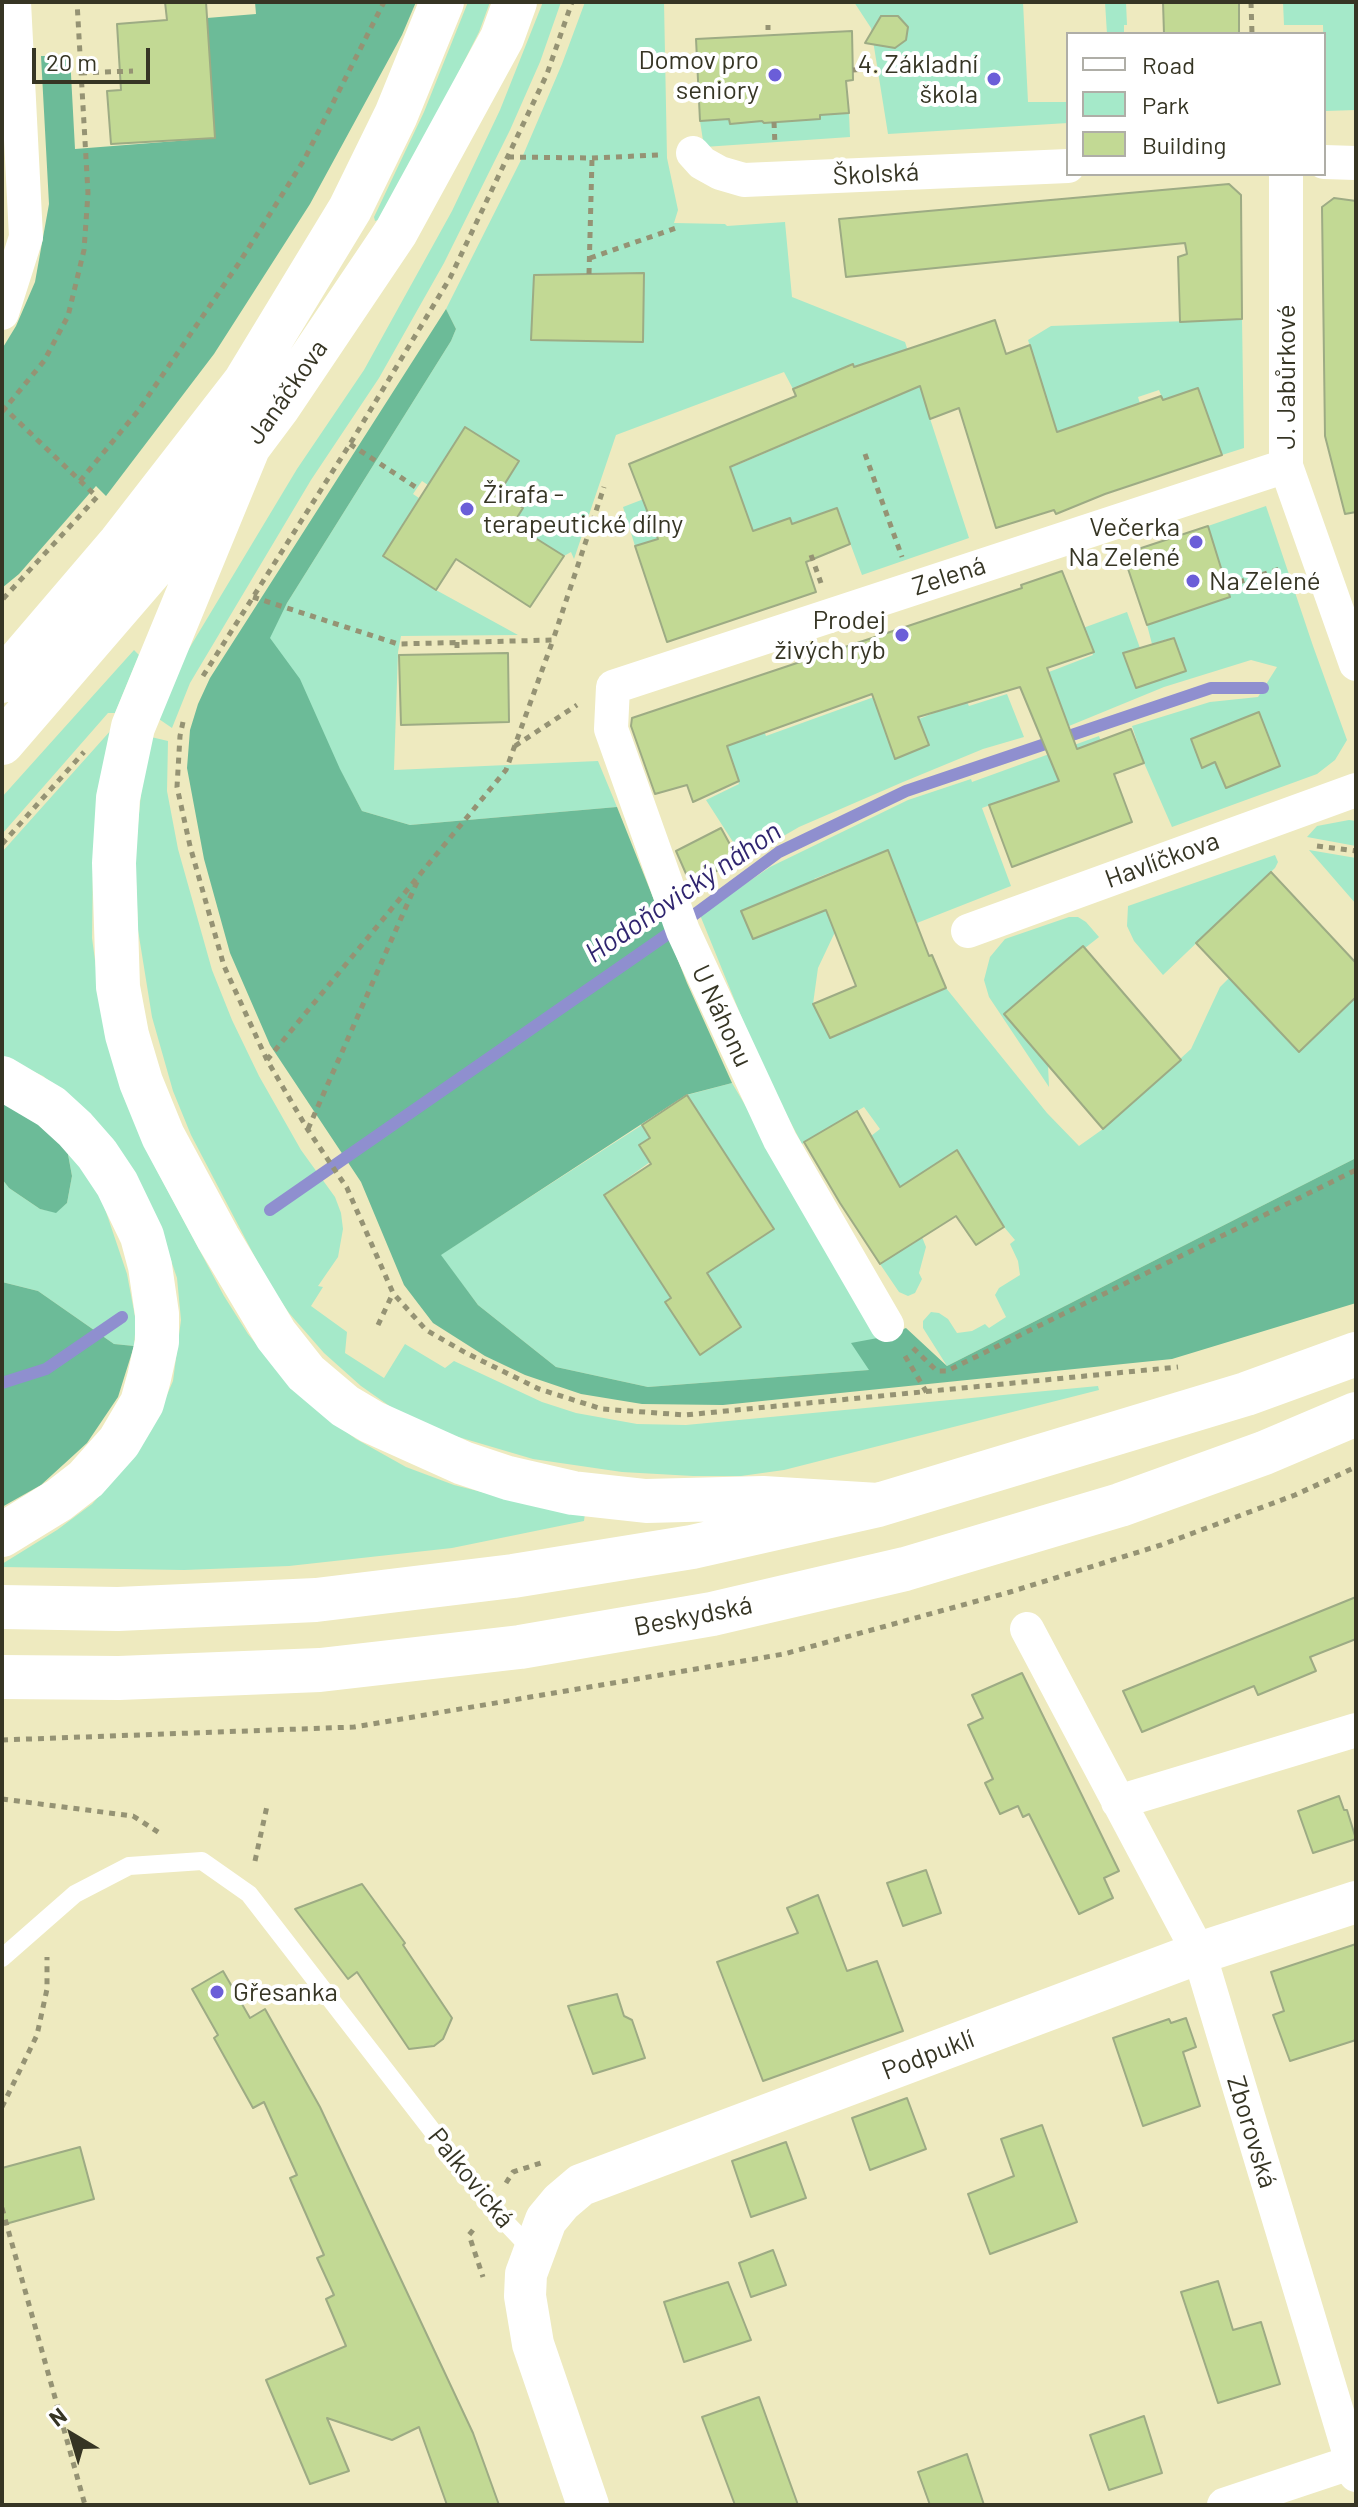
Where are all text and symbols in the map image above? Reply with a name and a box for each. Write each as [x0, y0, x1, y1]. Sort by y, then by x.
scale bar [36, 32, 154, 82]
legend [1066, 32, 1326, 176]
place label: Domov pro seniory [638, 44, 759, 106]
text: 20 m [46, 47, 97, 76]
place label: 4. Základní škola [858, 48, 978, 110]
text: Road [1142, 50, 1195, 79]
marker: Domov pro seniory [766, 66, 784, 84]
marker: 4. Základní škola [985, 70, 1003, 88]
text: Park [1142, 90, 1189, 119]
text: Building [1142, 130, 1226, 159]
street label: Školská [832, 156, 920, 192]
street label: J. Jabůrkové [1270, 305, 1302, 449]
street label: Janáčkova [240, 334, 334, 450]
place label: Žirafa - terapeutické dílny [483, 478, 683, 540]
marker: Žirafa - terapeutické dílny [458, 500, 476, 518]
place label: Večerka Na Zelené [1068, 511, 1180, 572]
marker: Večerka Na Zelené [1187, 533, 1205, 551]
street label: Zelená [908, 550, 990, 602]
place label: Na Zelené [1209, 565, 1321, 597]
marker: Na Zelené [1184, 572, 1202, 590]
place label: Prodej živých ryb [775, 604, 886, 666]
marker: Prodej živých ryb [893, 626, 911, 644]
water label: Hodoňovický náhon [579, 814, 787, 970]
street label: Havlíčkova [1101, 825, 1223, 895]
street label: U Náhonu [685, 960, 759, 1072]
street label: Beskydská [631, 1589, 755, 1643]
place label: Gřesanka [233, 1976, 338, 2008]
marker: Gřesanka [208, 1983, 226, 2001]
street label: Podpuklí [878, 2023, 978, 2087]
street label: Zborovská [1220, 2072, 1284, 2192]
street label: Palkovická [421, 2122, 521, 2234]
north arrow [32, 2395, 112, 2475]
text: N [43, 2401, 71, 2431]

